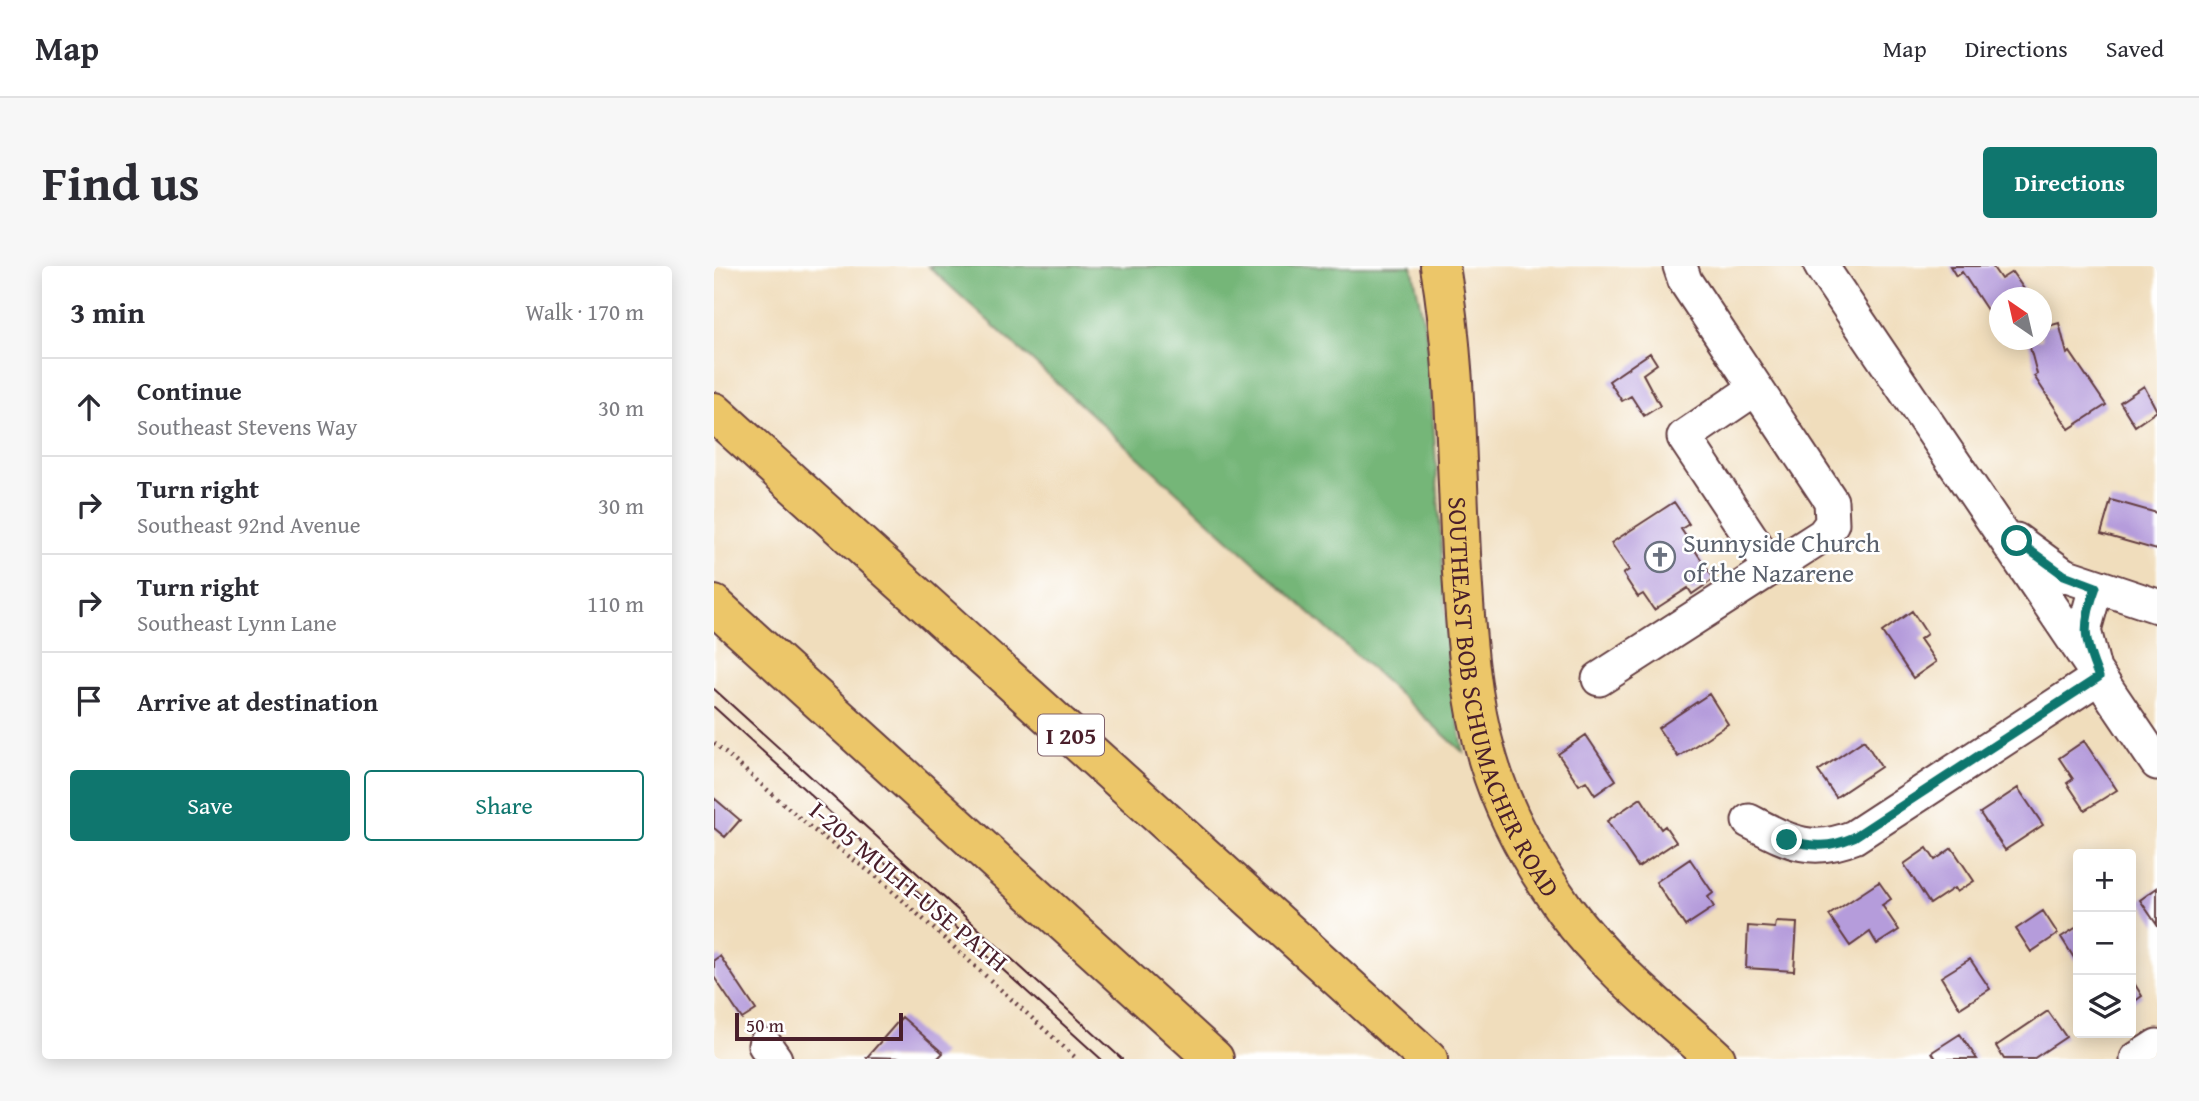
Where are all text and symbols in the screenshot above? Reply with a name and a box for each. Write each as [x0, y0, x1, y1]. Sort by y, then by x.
text: Map [35, 24, 99, 72]
text: Map [1883, 31, 1927, 66]
text: Directions [1965, 31, 2068, 66]
text: Saved [2106, 31, 2164, 66]
text: Find us [42, 146, 200, 218]
button: Directions [1983, 147, 2157, 218]
north arrow [1989, 287, 2052, 350]
text: 3 min [70, 290, 145, 334]
text: Walk · 170 m [525, 295, 644, 328]
text: Continue [137, 371, 242, 410]
icon: ahead [70, 388, 108, 426]
text: 30 m [598, 391, 644, 424]
text: Southeast Stevens Way [137, 410, 357, 443]
text: Turn right [137, 469, 259, 508]
icon: right [70, 486, 108, 524]
text: 30 m [598, 489, 644, 522]
street label: SOUTHEAST BOB SCHUMACHER ROAD [1439, 496, 1570, 904]
text: Southeast 92nd Avenue [137, 508, 361, 541]
place label: Sunnyside Church of the Nazarene [1683, 523, 1881, 592]
route start [2001, 525, 2032, 556]
church icon: Sunnyside Church of the Nazarene [1643, 540, 1677, 574]
text: Turn right [137, 567, 259, 606]
icon: right [70, 584, 108, 622]
text: 110 m [587, 587, 644, 620]
text: Southeast Lynn Lane [137, 606, 337, 639]
icon: arrive [70, 682, 108, 720]
text: Arrive at destination [137, 682, 378, 721]
road number: I 205 [1038, 714, 1104, 756]
button: Save [70, 770, 350, 841]
button: Share [364, 770, 644, 841]
street label: I-205 MULTI-USE PATH [801, 791, 1017, 981]
route end [1771, 824, 1802, 855]
map controls [2073, 849, 2136, 1038]
button: + [2073, 849, 2136, 912]
button: − [2073, 912, 2136, 975]
button: layers [2073, 975, 2136, 1038]
scale bar [735, 1010, 903, 1042]
text: 50 m [746, 1011, 784, 1039]

